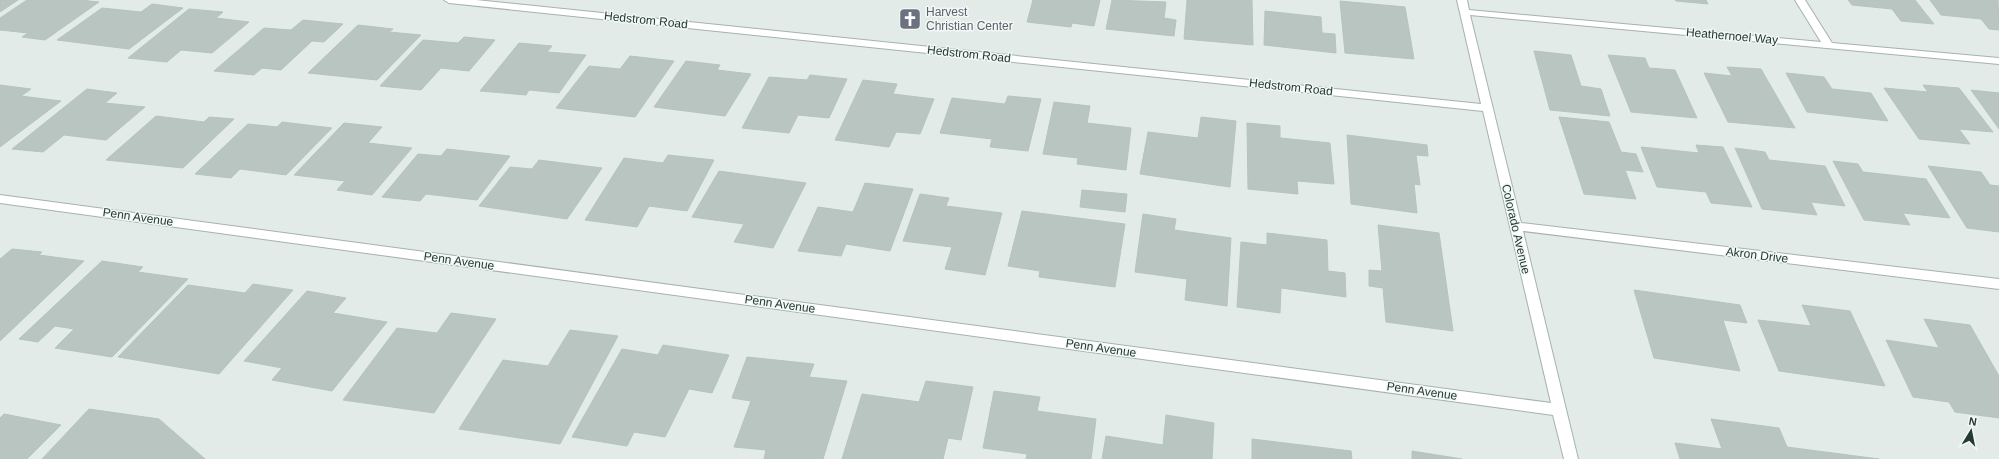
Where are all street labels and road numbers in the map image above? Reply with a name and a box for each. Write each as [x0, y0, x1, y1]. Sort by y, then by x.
street label: Hedstrom Road [603, 9, 689, 31]
street label: Heathernoel Way [1685, 25, 1779, 47]
street label: Hedstrom Road [926, 43, 1012, 65]
street label: Hedstrom Road [1248, 76, 1334, 98]
street label: Colorado Avenue [1499, 183, 1533, 276]
street label: Penn Avenue [102, 205, 175, 229]
street label: Akron Drive [1725, 244, 1789, 266]
street label: Penn Avenue [423, 249, 496, 273]
street label: Penn Avenue [744, 292, 817, 316]
street label: Penn Avenue [1065, 336, 1138, 360]
street label: Penn Avenue [1386, 379, 1459, 403]

